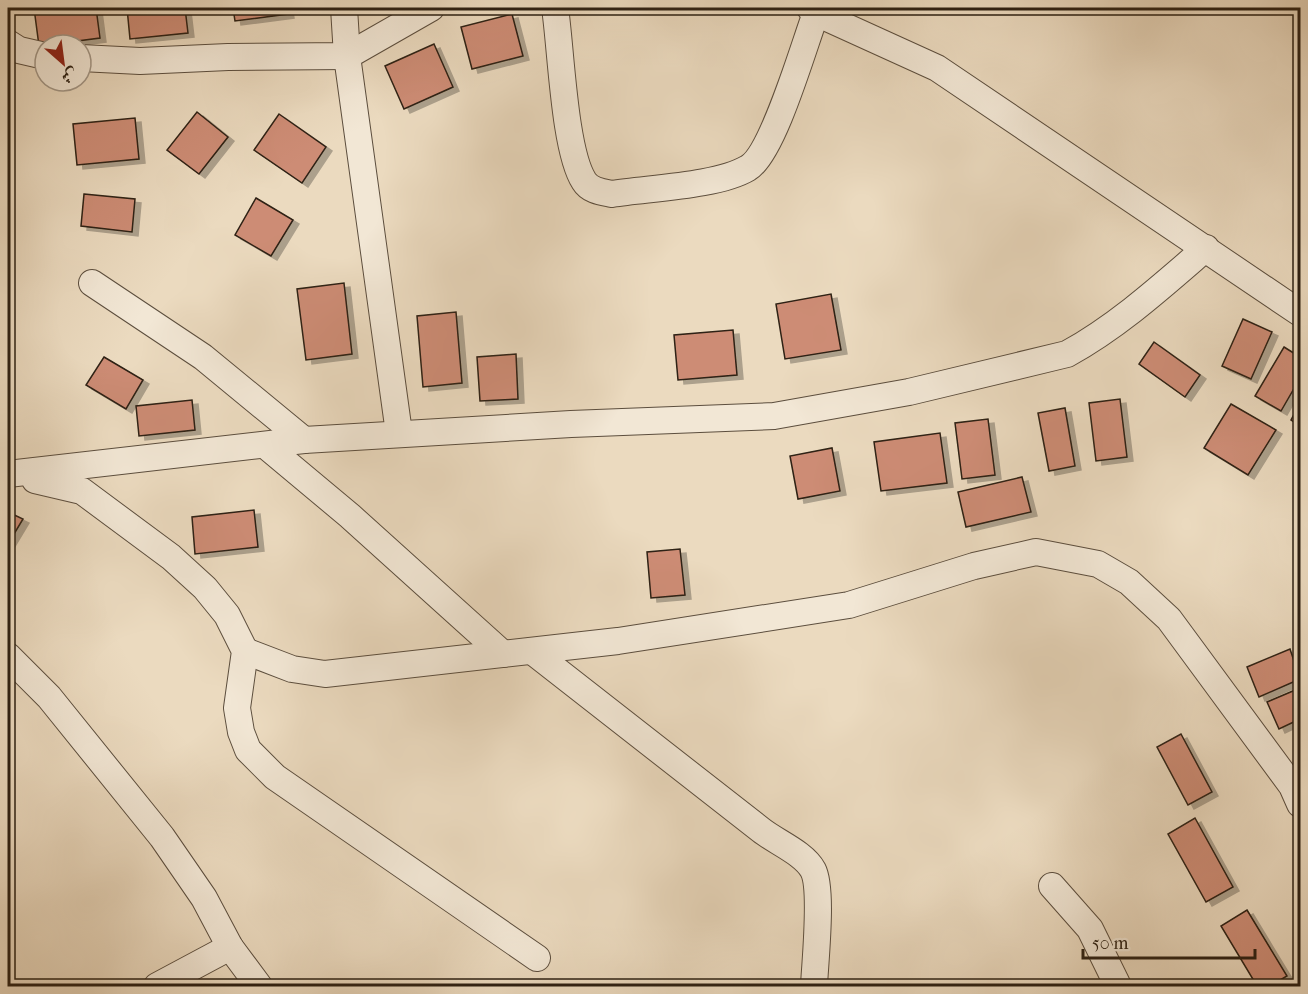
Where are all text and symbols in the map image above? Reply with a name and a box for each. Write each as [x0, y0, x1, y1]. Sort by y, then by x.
north arrow [33, 33, 93, 93]
text: ش [58, 64, 81, 88]
scale bar [1083, 922, 1256, 960]
text: 50 m [1092, 933, 1129, 954]

